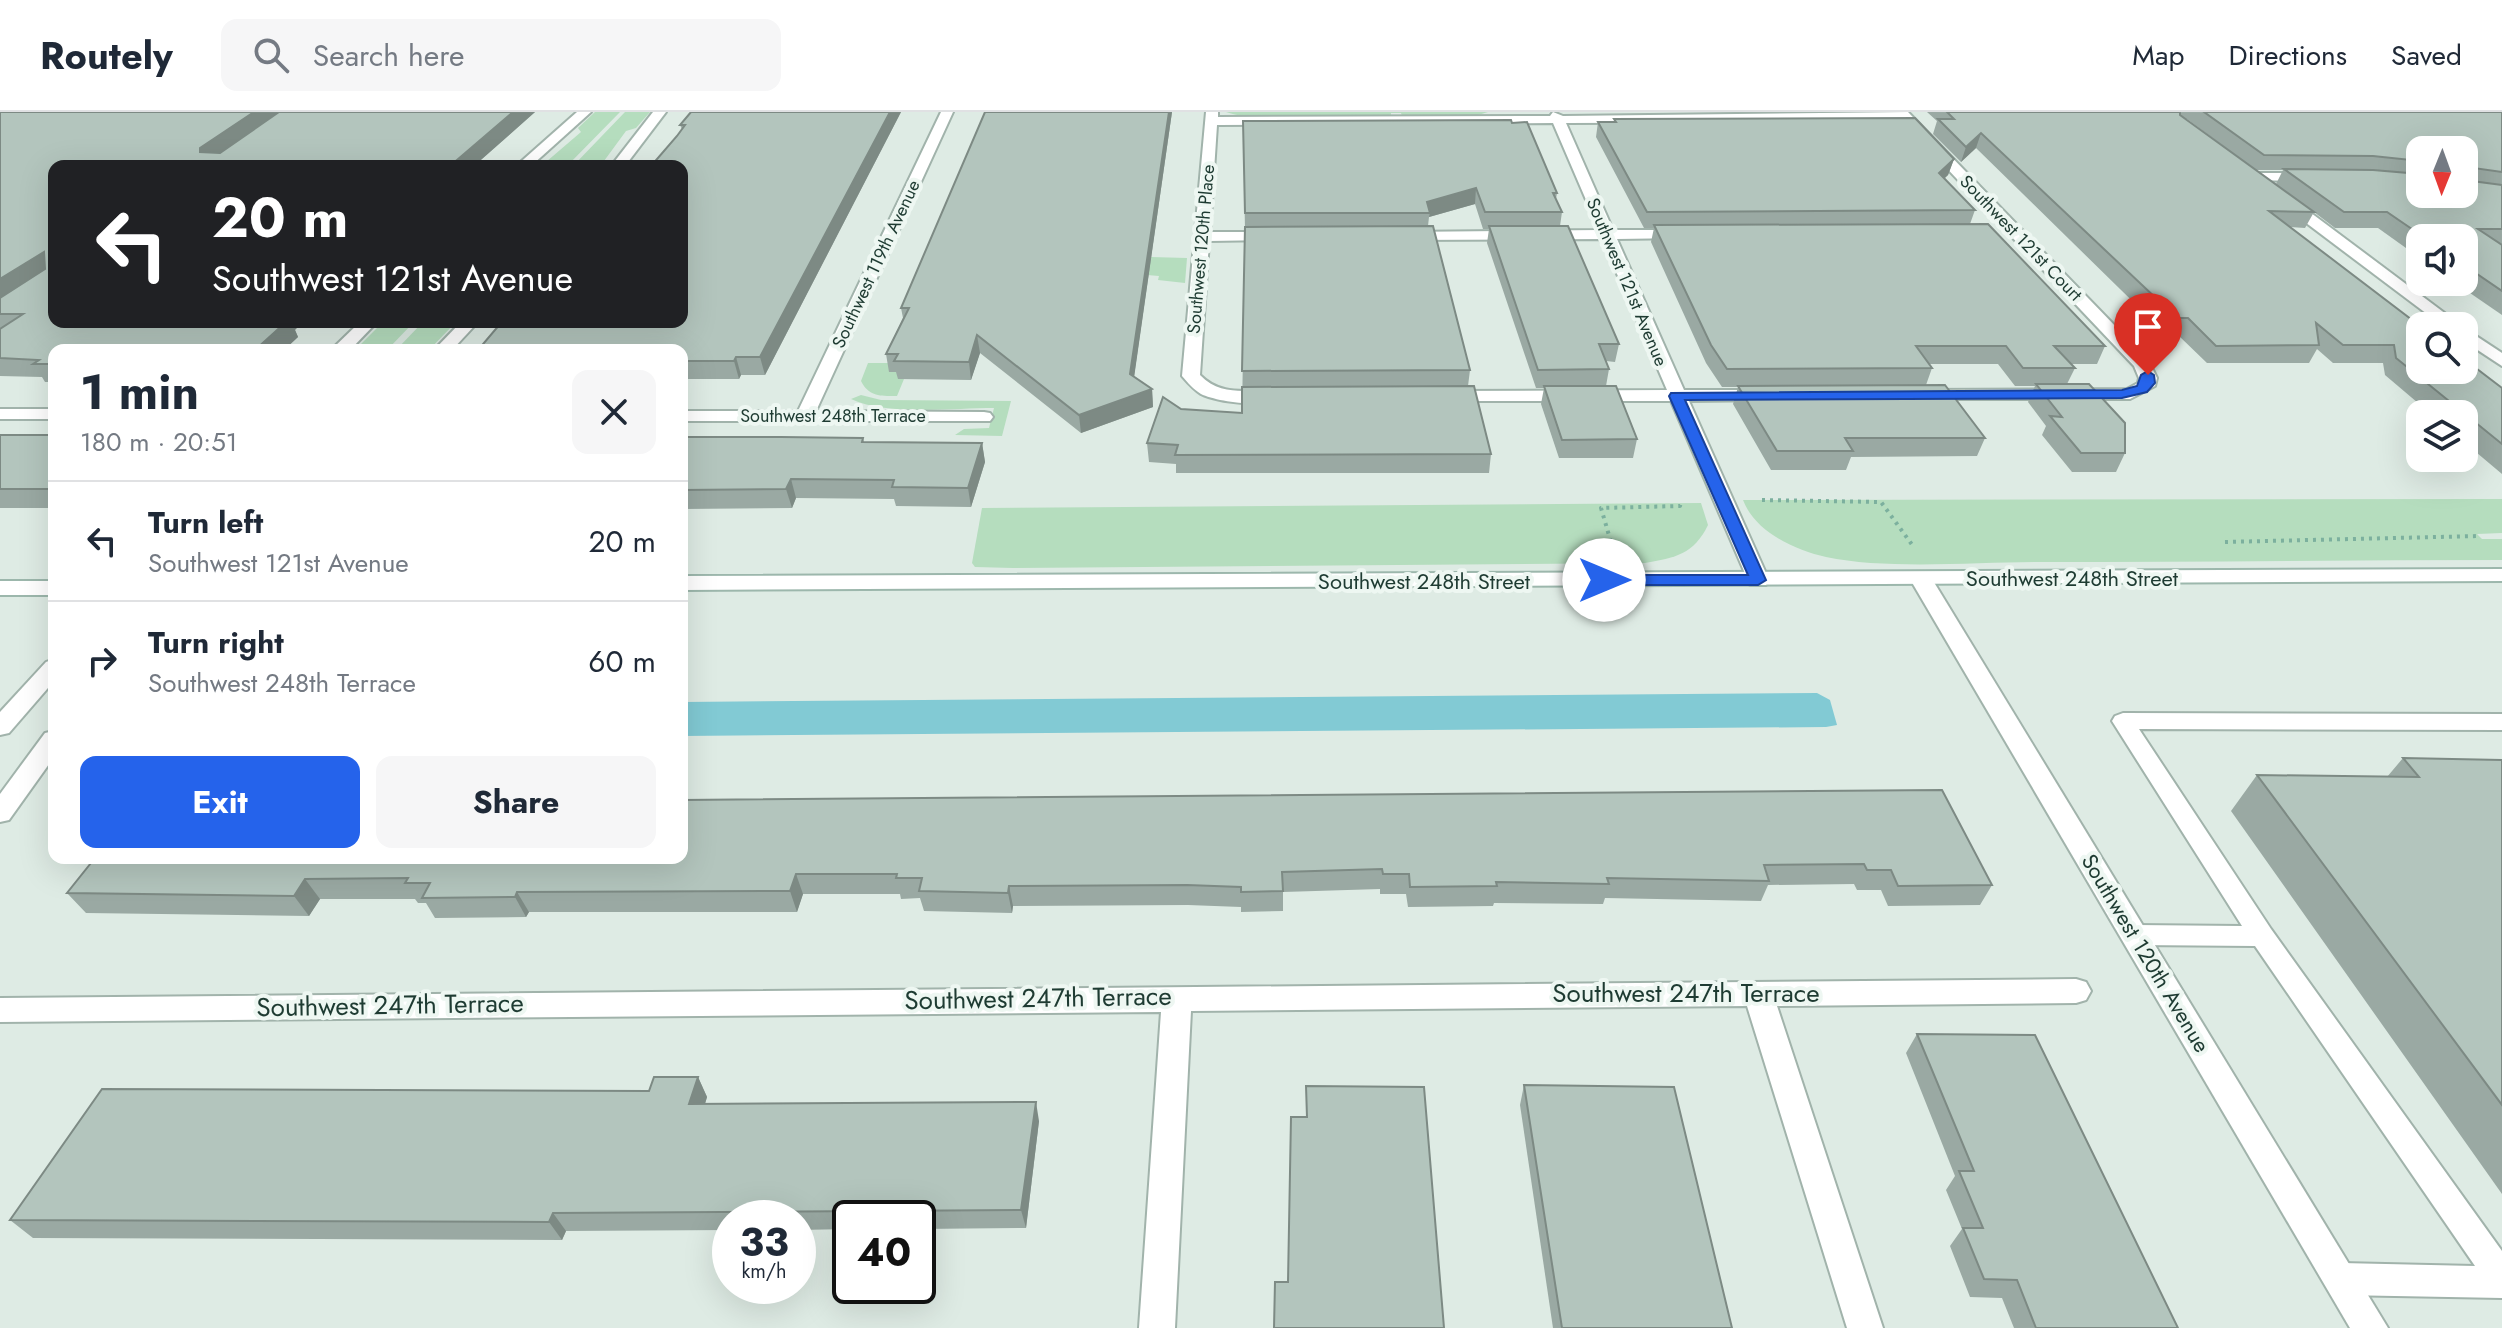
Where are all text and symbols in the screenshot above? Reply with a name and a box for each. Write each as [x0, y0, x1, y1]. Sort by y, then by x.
search box [221, 19, 781, 91]
text: Routely [40, 28, 173, 83]
icon: search [249, 33, 293, 77]
text: Search here [313, 34, 465, 77]
text: Map [2132, 35, 2184, 76]
text: Directions [2228, 35, 2347, 76]
text: Saved [2391, 35, 2462, 76]
north arrow [2406, 136, 2478, 208]
map controls [2406, 136, 2478, 472]
street label: Southwest 120th Place [1181, 163, 1221, 335]
street label: Southwest 121st Court [1954, 169, 2089, 307]
street label: Southwest 119th Avenue [826, 176, 926, 352]
text: 20 m [212, 177, 349, 258]
icon: left [80, 192, 184, 296]
street label: Southwest 121st Avenue [1580, 194, 1674, 370]
button: sound [2406, 224, 2478, 296]
text: Southwest 121st Avenue [212, 252, 573, 304]
pin [2114, 293, 2182, 375]
icon: arrive [2126, 305, 2170, 349]
button: search [2406, 312, 2478, 384]
text: 1 min [80, 358, 199, 427]
button: close [572, 370, 656, 454]
button: layers [2406, 400, 2478, 472]
street label: Southwest 248th Terrace [740, 403, 926, 429]
text: 180 m · 20:51 [80, 423, 238, 461]
text: Turn left [148, 501, 263, 544]
icon: left [80, 519, 124, 563]
text: 20 m [589, 520, 656, 563]
position arrow [1562, 538, 1646, 622]
text: Southwest 121st Avenue [148, 544, 409, 582]
street label: Southwest 248th Street [1966, 562, 2179, 594]
street label: Southwest 248th Street [1318, 565, 1531, 597]
text: Turn right [148, 621, 284, 664]
icon: right [80, 639, 124, 683]
text: 60 m [588, 640, 656, 683]
text: Southwest 248th Terrace [148, 664, 416, 702]
button: Exit [80, 756, 360, 848]
button: Share [376, 756, 656, 848]
street label: Southwest 120th Avenue [2074, 848, 2218, 1058]
street label: Southwest 247th Terrace [1552, 974, 1820, 1012]
street label: Southwest 247th Terrace [904, 977, 1172, 1019]
street label: Southwest 247th Terrace [256, 984, 524, 1026]
speed limit sign: 40 [832, 1200, 936, 1304]
text: 33 [739, 1213, 789, 1271]
text: km/h [741, 1257, 787, 1286]

